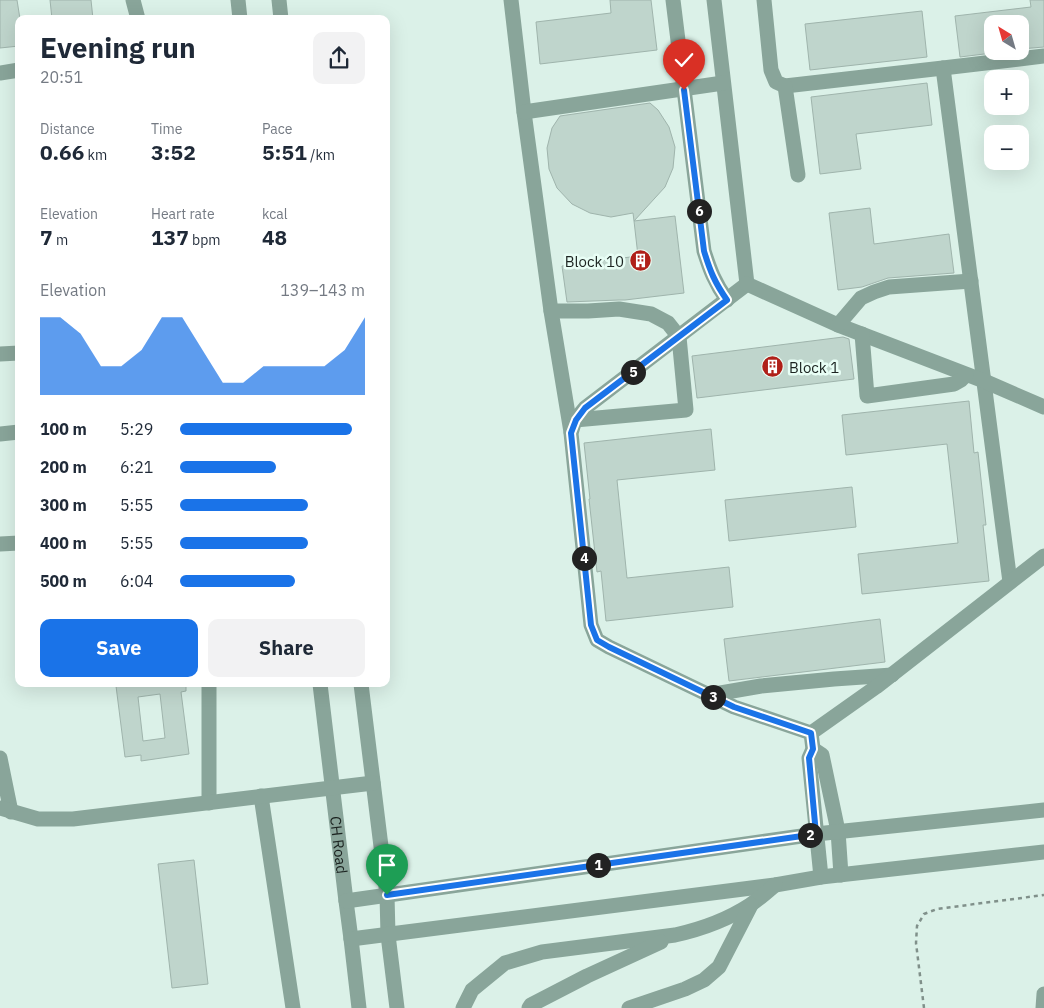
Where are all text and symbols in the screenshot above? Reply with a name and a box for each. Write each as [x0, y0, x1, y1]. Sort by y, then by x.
north arrow [984, 15, 1029, 60]
map controls [984, 15, 1029, 170]
text: Evening run [40, 29, 196, 66]
button: share [313, 32, 365, 84]
pin [663, 39, 705, 90]
icon: check [670, 46, 698, 74]
text: 20:51 [40, 67, 83, 87]
button: + [984, 70, 1029, 115]
text: Distance [40, 120, 95, 138]
text: Time [151, 120, 182, 138]
text: Pace [262, 120, 292, 138]
button: − [984, 125, 1029, 170]
text: 0.66 [40, 138, 84, 166]
text: 3:52 [151, 138, 196, 166]
text: 5:51 [262, 138, 307, 166]
text: km [84, 146, 107, 164]
text: /km [307, 146, 335, 164]
pin: 6 [686, 198, 712, 224]
text: 6 [695, 202, 704, 220]
text: Elevation [40, 205, 98, 223]
text: Heart rate [151, 205, 215, 223]
text: kcal [262, 205, 287, 223]
text: 7 [40, 223, 53, 251]
text: 137 [151, 223, 189, 251]
text: 48 [262, 223, 287, 251]
text: m [53, 231, 68, 249]
text: bpm [189, 231, 221, 249]
building icon: Block 10 [628, 249, 652, 273]
place label: Block 10 [565, 252, 624, 271]
text: Elevation [40, 280, 106, 300]
text: 139–143 m [280, 280, 365, 300]
building icon: Block 1 [761, 355, 785, 379]
place label: Block 1 [789, 358, 839, 377]
pin: 5 [620, 360, 646, 384]
text: 5 [629, 363, 638, 381]
text: 100 m [40, 419, 87, 439]
text: 5:29 [120, 419, 153, 439]
text: 200 m [40, 457, 87, 477]
text: 6:21 [120, 457, 153, 477]
text: 300 m [40, 495, 87, 515]
text: 5:55 [120, 495, 153, 515]
text: 400 m [40, 533, 87, 553]
text: 5:55 [120, 533, 153, 553]
pin: 4 [572, 546, 596, 570]
text: 4 [580, 549, 589, 567]
text: 500 m [40, 571, 87, 591]
text: 6:04 [120, 571, 153, 591]
button: Save [40, 619, 198, 677]
button: Share [208, 619, 365, 677]
pin: 3 [700, 684, 726, 710]
text: 3 [709, 688, 718, 706]
street label: CH Road [326, 815, 352, 875]
pin: 2 [798, 822, 822, 848]
text: 2 [806, 826, 815, 844]
pin [366, 844, 408, 895]
icon: arrive [373, 851, 401, 879]
pin: 1 [586, 852, 610, 878]
text: 1 [594, 856, 603, 874]

